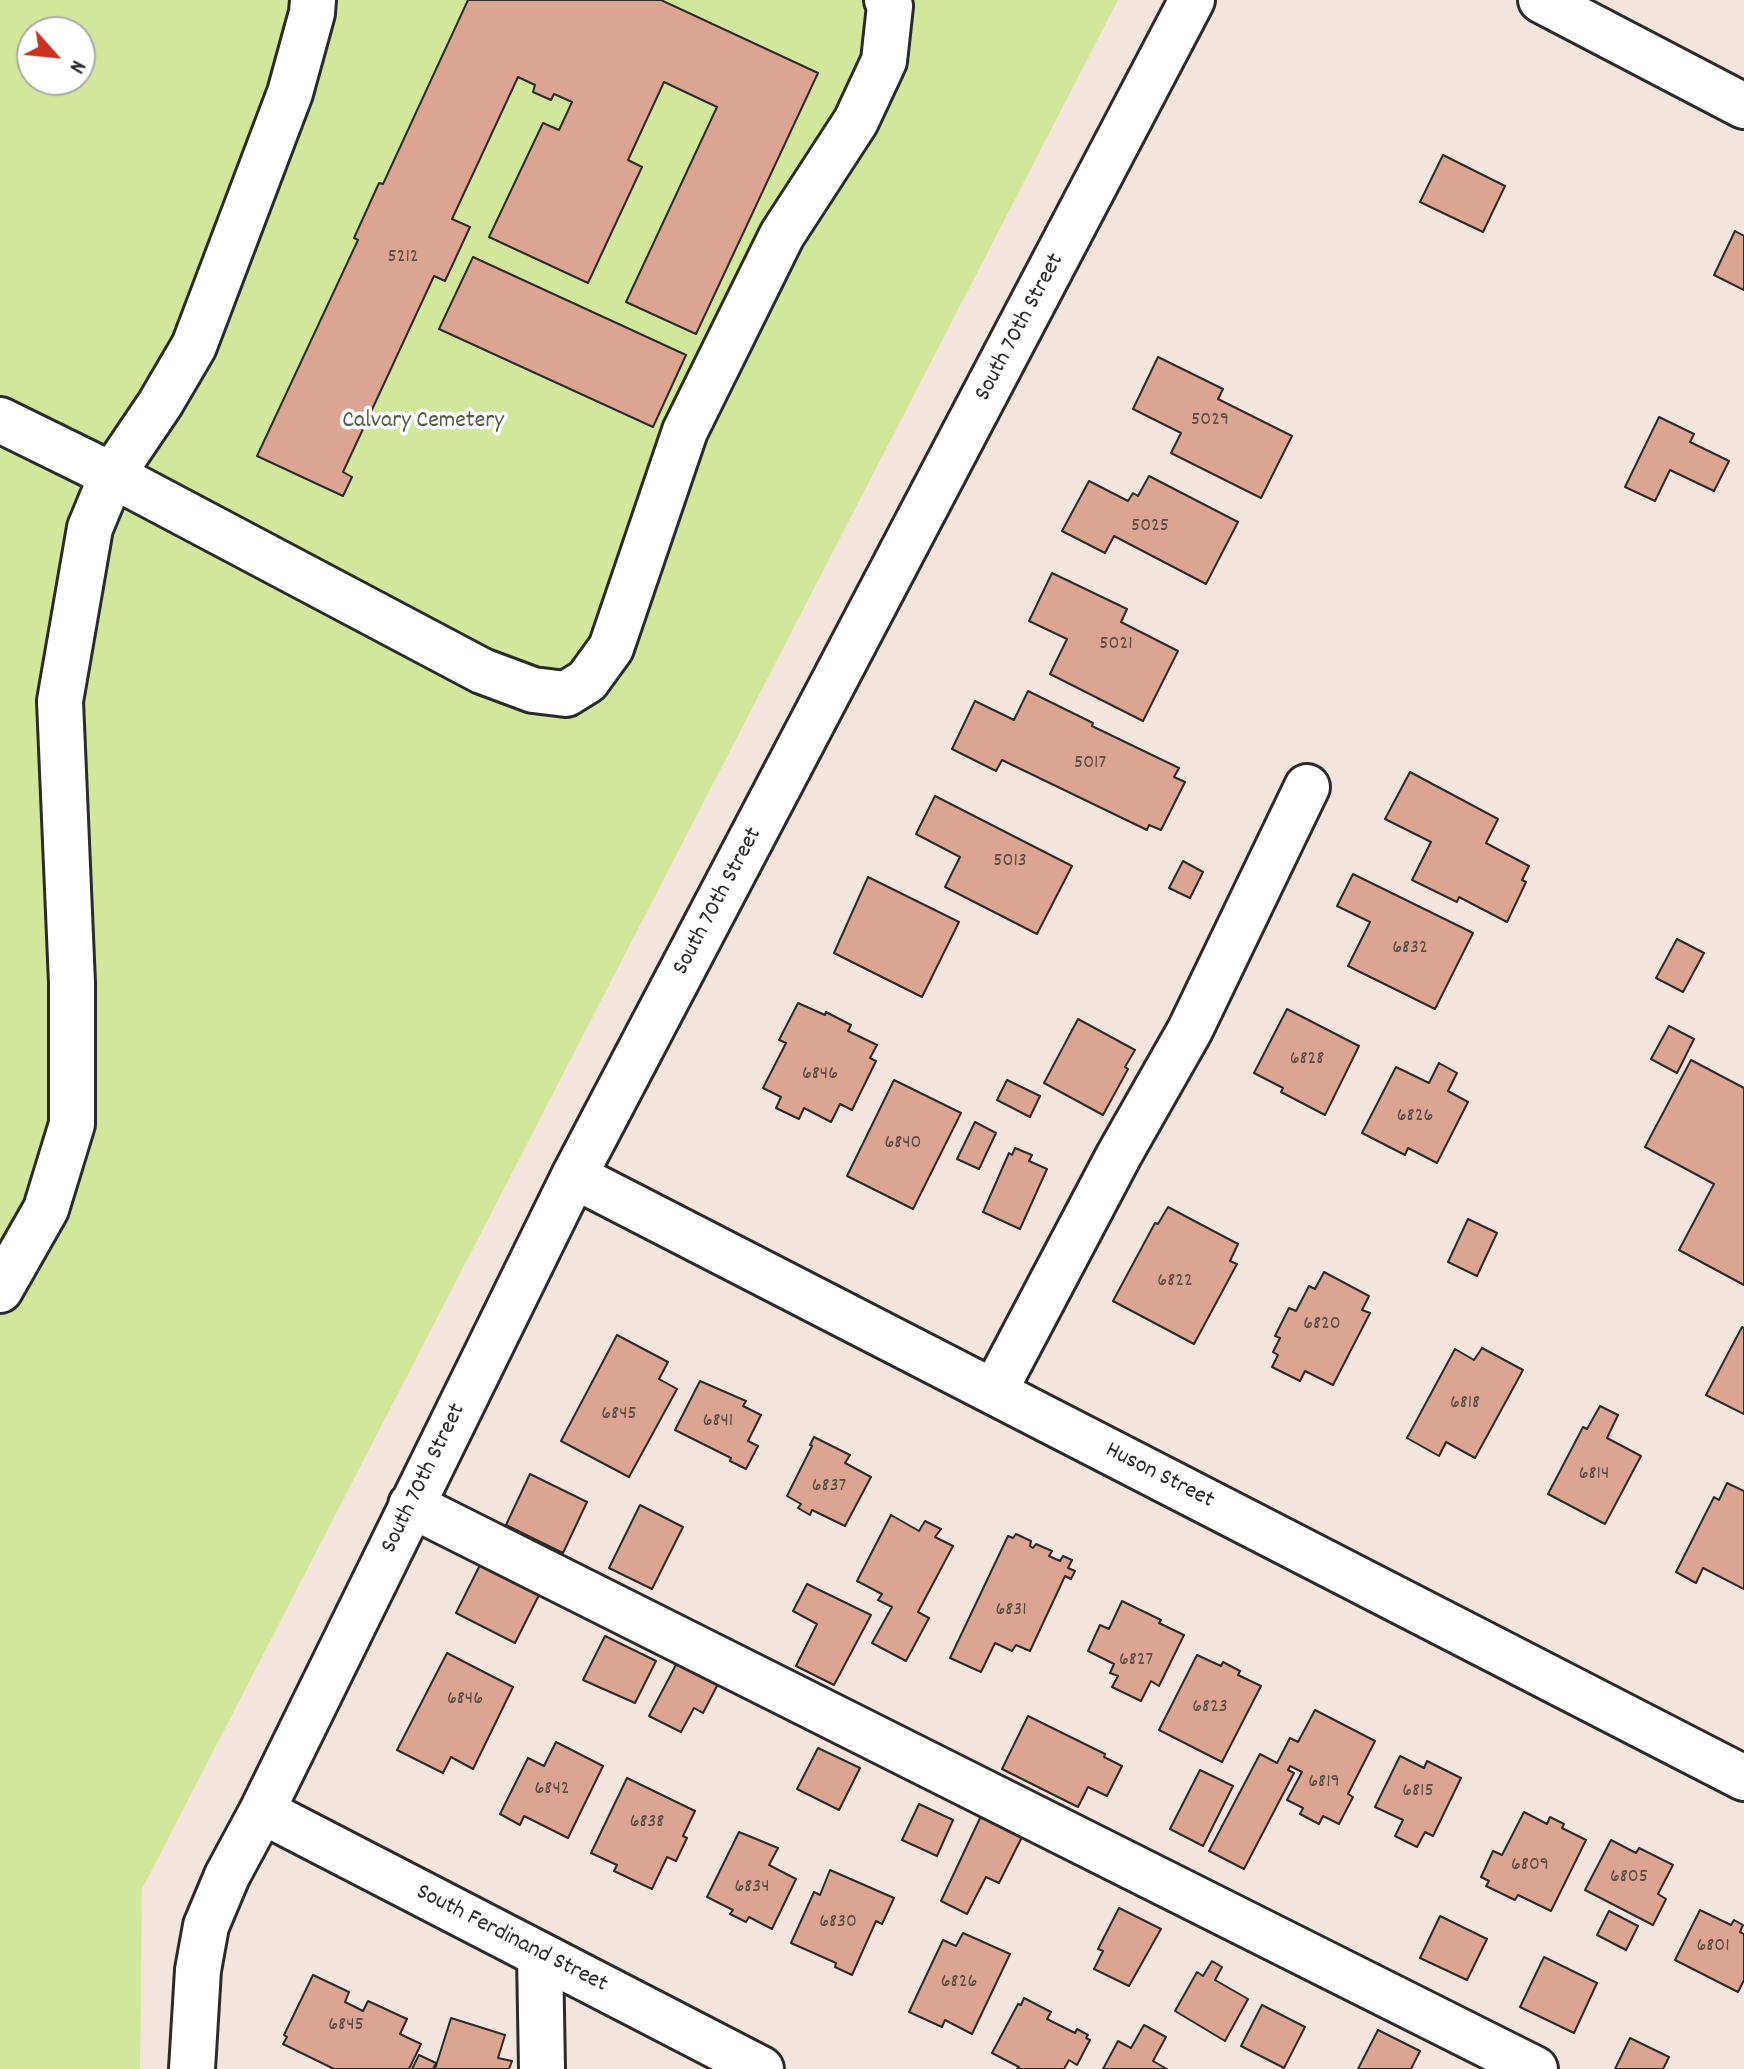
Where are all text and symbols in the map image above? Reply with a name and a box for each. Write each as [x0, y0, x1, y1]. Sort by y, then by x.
north arrow [16, 16, 96, 96]
text: N [60, 54, 92, 78]
house number: 5212 [387, 246, 419, 270]
street label: South 70th Street [970, 249, 1072, 407]
park label: Calvary Cemetery [342, 409, 504, 437]
house number: 5029 [1191, 409, 1229, 433]
house number: 5025 [1131, 515, 1169, 539]
house number: 5021 [1099, 633, 1133, 657]
house number: 5017 [1074, 752, 1106, 776]
street label: South 70th Street [668, 823, 770, 981]
house number: 5013 [993, 850, 1027, 874]
house number: 6832 [1392, 937, 1428, 961]
house number: 6828 [1290, 1048, 1324, 1072]
house number: 6846 [802, 1063, 838, 1087]
house number: 6826 [1397, 1105, 1433, 1129]
house number: 6840 [884, 1132, 922, 1156]
house number: 6822 [1157, 1270, 1193, 1294]
house number: 6820 [1303, 1313, 1341, 1337]
house number: 6818 [1450, 1392, 1480, 1416]
street label: South 70th Street [376, 1399, 474, 1559]
house number: 6845 [601, 1403, 637, 1427]
house number: 6841 [703, 1410, 733, 1434]
street label: Huson Street [1100, 1437, 1218, 1517]
house number: 6814 [1579, 1463, 1609, 1487]
house number: 6837 [812, 1475, 846, 1499]
house number: 6831 [995, 1599, 1027, 1623]
house number: 6827 [1119, 1649, 1153, 1673]
house number: 6846 [447, 1688, 483, 1712]
house number: 6823 [1192, 1696, 1228, 1720]
house number: 6819 [1308, 1771, 1340, 1795]
house number: 6842 [535, 1778, 569, 1802]
house number: 6815 [1402, 1780, 1434, 1804]
house number: 6838 [630, 1811, 664, 1835]
house number: 6809 [1511, 1854, 1549, 1878]
house number: 6805 [1610, 1866, 1648, 1890]
house number: 6834 [735, 1876, 769, 1900]
street label: South Ferdinand Street [410, 1879, 612, 2001]
house number: 6830 [819, 1911, 857, 1935]
house number: 6801 [1696, 1935, 1730, 1959]
house number: 6826 [941, 1971, 977, 1995]
house number: 6845 [328, 2014, 364, 2038]

